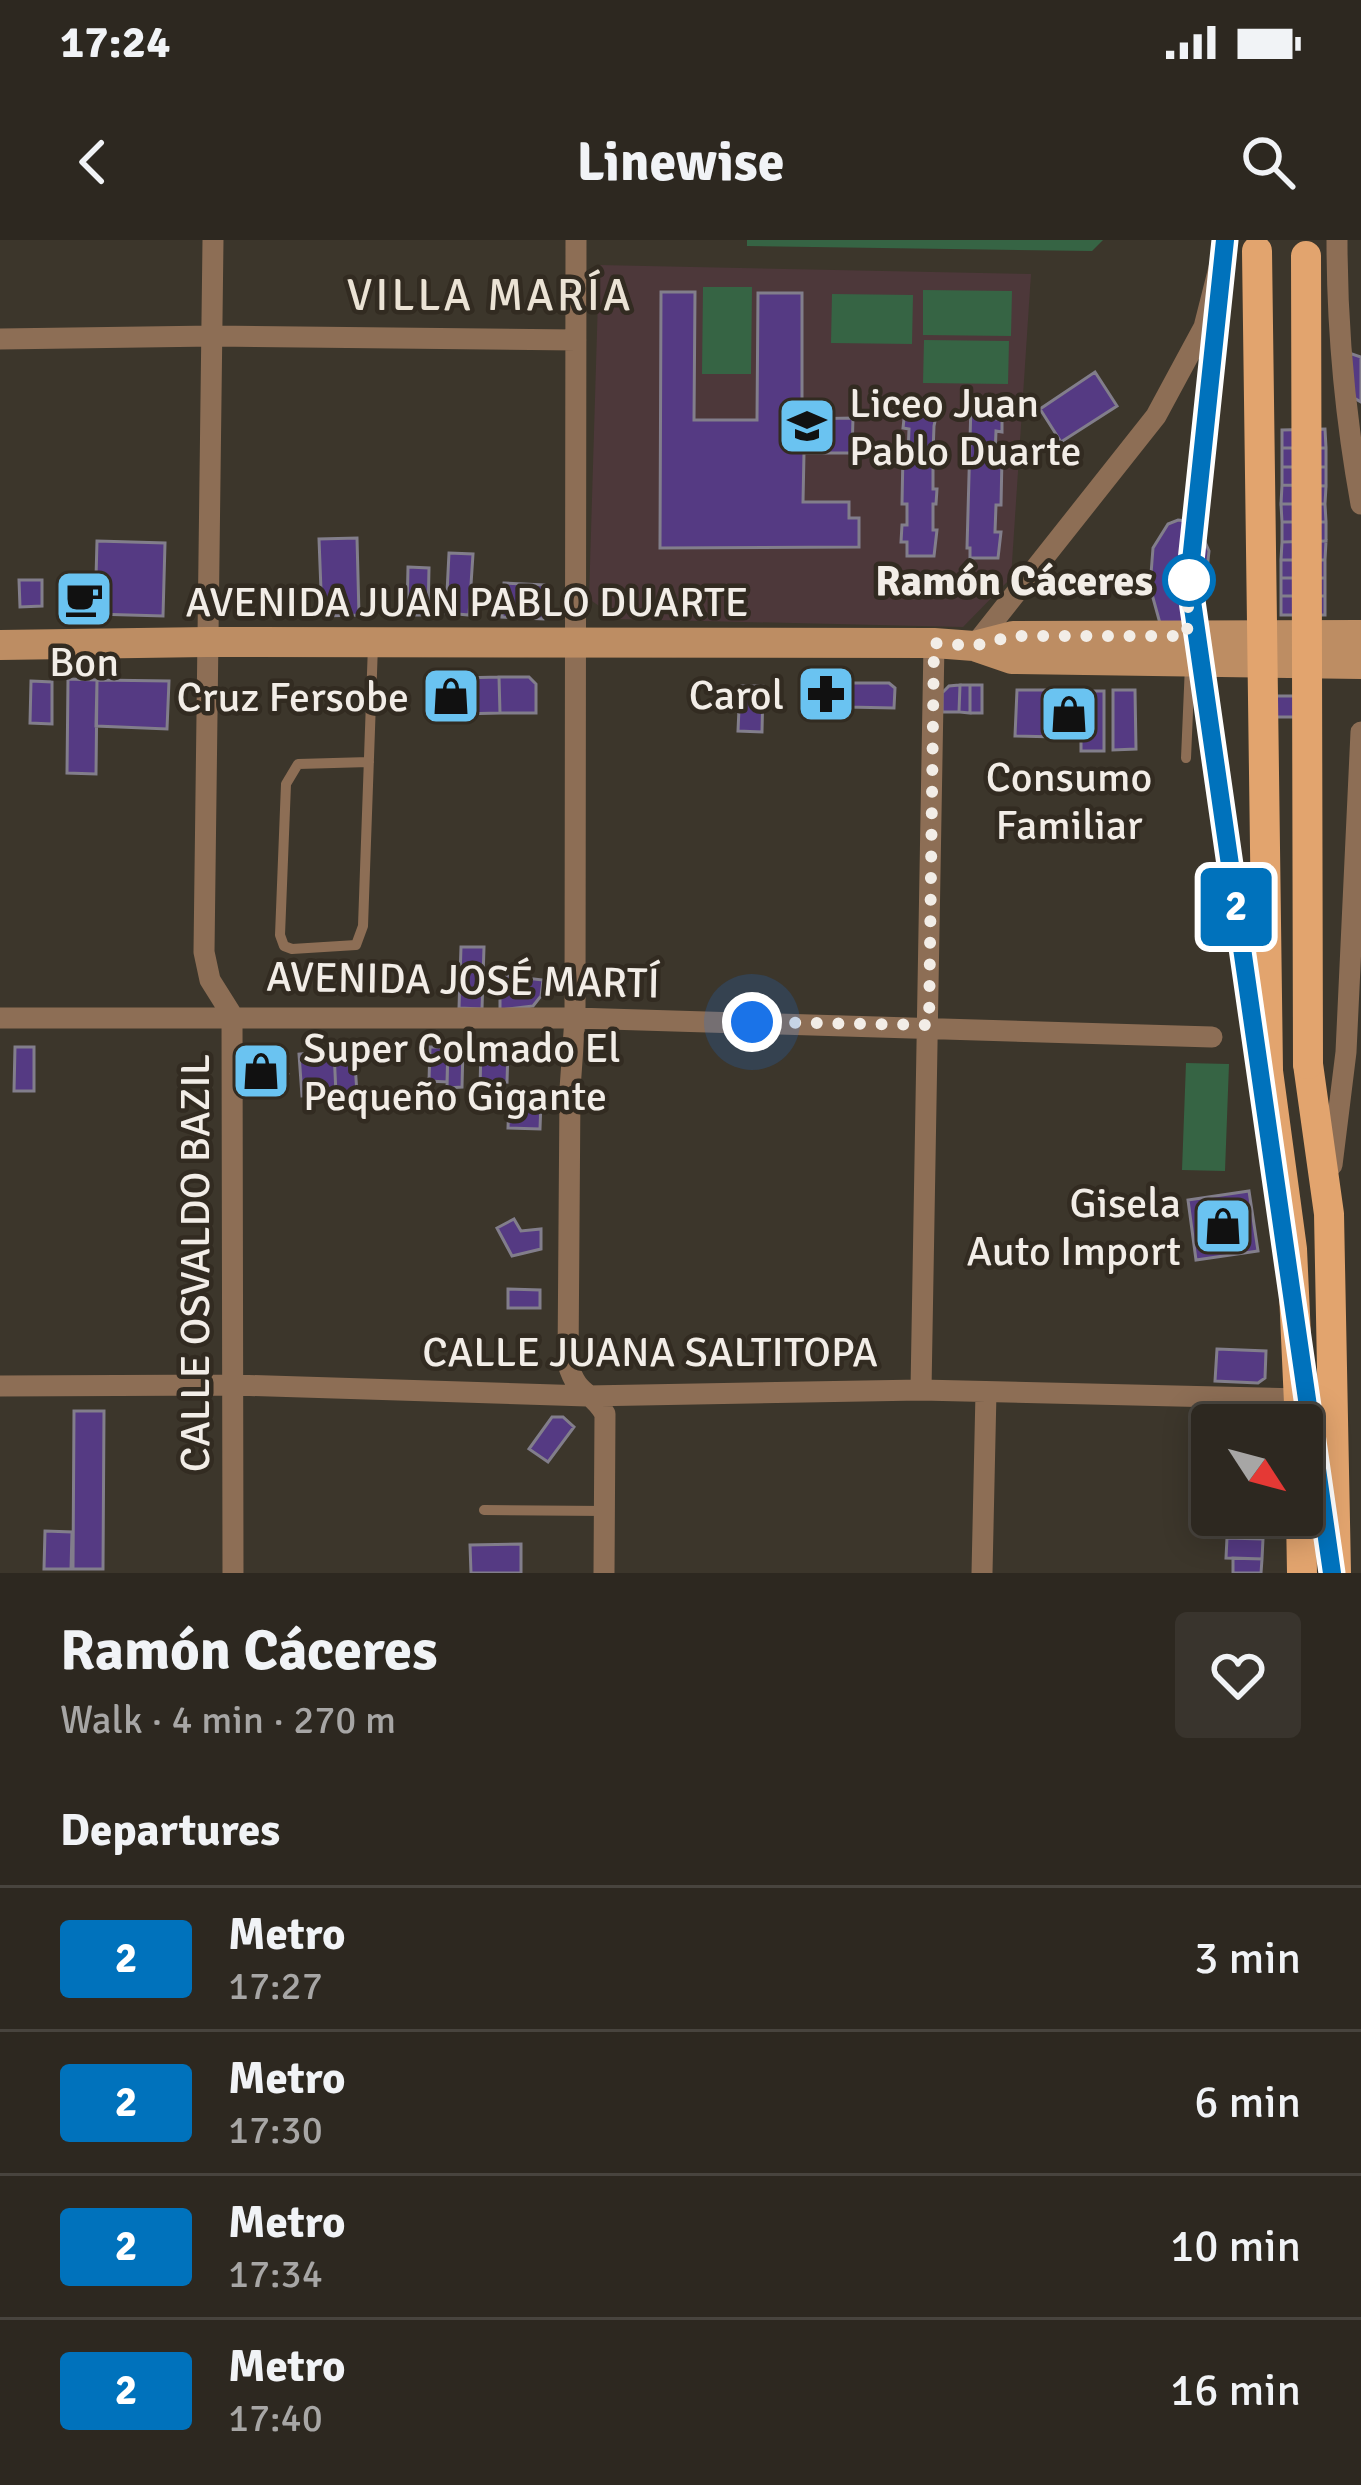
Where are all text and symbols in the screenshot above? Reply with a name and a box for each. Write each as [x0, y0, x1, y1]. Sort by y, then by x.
text: 17:24 [60, 15, 170, 70]
icon: back [60, 129, 126, 195]
text: Linewise [576, 129, 785, 196]
icon: search [1235, 129, 1301, 195]
district label: VILLA MARÍA [346, 268, 634, 323]
place label: Liceo Juan Pablo Duarte [849, 378, 1082, 477]
school or university icon: Liceo Juan Pablo Duarte [776, 395, 838, 457]
marker: Ramón Cáceres [1164, 555, 1214, 605]
place label: Ramón Cáceres [875, 556, 1153, 607]
cafe icon: Bon [53, 568, 115, 630]
street label: AVENIDA JUAN PABLO DUARTE [186, 577, 748, 628]
place label: Bon [49, 637, 119, 688]
pharmacy icon: Carol [795, 663, 857, 725]
shop icon: Cruz Fersobe [420, 665, 482, 727]
place label: Carol [689, 670, 784, 721]
place label: Cruz Fersobe [177, 672, 409, 723]
shop icon: Consumo Familiar [1038, 683, 1100, 745]
place label: Consumo Familiar [986, 752, 1152, 851]
line badge: 2 [1197, 868, 1275, 946]
text: 2 [1225, 881, 1247, 932]
street label: AVENIDA JOSÉ MARTÍ [266, 952, 661, 1009]
your location [722, 992, 782, 1052]
place label: Super Colmado El Pequeño Gigante [303, 1023, 621, 1122]
shop icon: Super Colmado El Pequeño Gigante [230, 1040, 292, 1102]
street label: CALLE OSVALDO BAZIL [170, 1054, 221, 1472]
place label: Gisela Auto Import [966, 1178, 1181, 1277]
shop icon: Gisela Auto Import [1192, 1195, 1254, 1257]
street label: CALLE JUANA SALTITOPA [422, 1327, 878, 1378]
north arrow [1191, 1404, 1323, 1536]
map controls [1191, 1404, 1323, 1536]
button: heart [1175, 1612, 1301, 1738]
text: Ramón Cáceres [60, 1615, 437, 1686]
text: Walk · 4 min · 270 m [60, 1696, 396, 1744]
text: Departures [60, 1803, 280, 1858]
text: Metro [228, 1907, 345, 1962]
text: 3 min [1194, 1931, 1301, 1986]
text: 2 [115, 1933, 137, 1984]
text: 17:27 [228, 1962, 323, 2010]
text: Metro [228, 2051, 345, 2106]
text: 6 min [1194, 2075, 1301, 2130]
text: 2 [115, 2077, 137, 2128]
text: 17:30 [228, 2106, 323, 2154]
text: Metro [228, 2195, 345, 2250]
text: 10 min [1170, 2219, 1301, 2274]
text: 2 [115, 2221, 137, 2272]
text: 17:34 [228, 2250, 323, 2298]
text: Metro [228, 2339, 345, 2394]
text: 16 min [1170, 2363, 1301, 2418]
text: 2 [115, 2365, 137, 2416]
text: 17:40 [228, 2394, 323, 2442]

